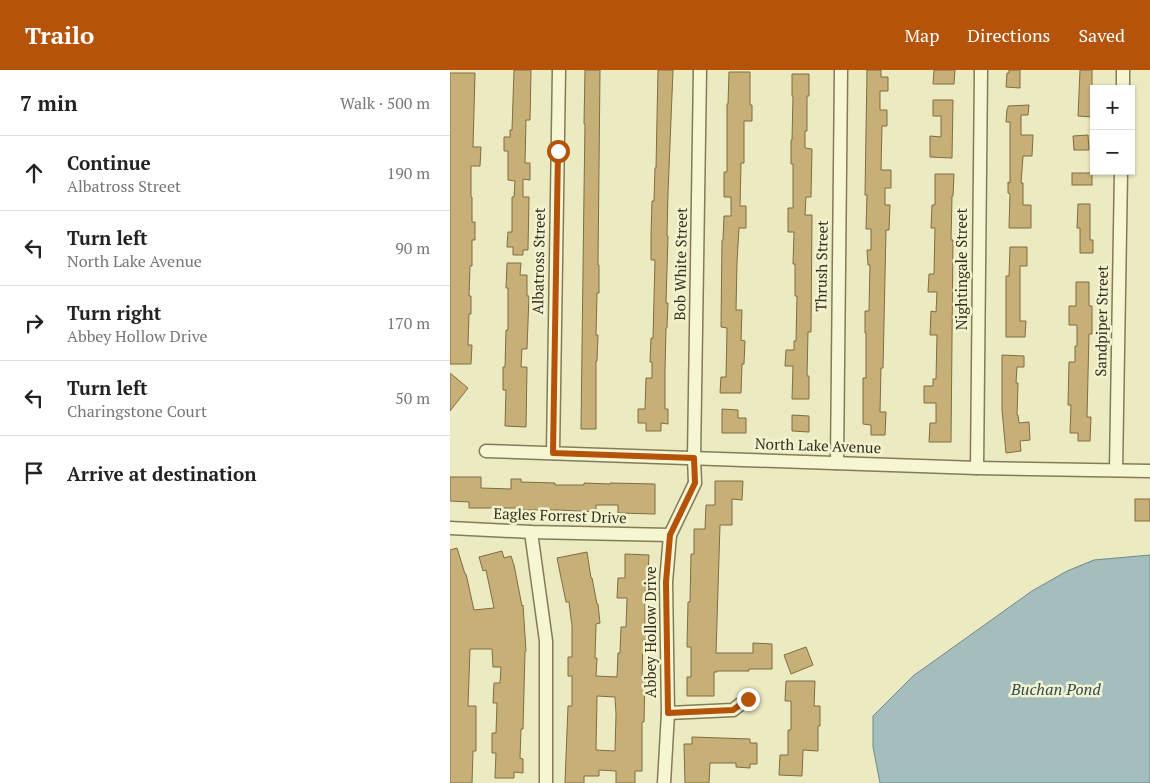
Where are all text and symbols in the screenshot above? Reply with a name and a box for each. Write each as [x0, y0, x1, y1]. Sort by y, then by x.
text: Trailo [25, 19, 94, 51]
text: Map [904, 23, 939, 47]
text: Directions [967, 23, 1050, 47]
text: Saved [1078, 23, 1125, 47]
map controls [1090, 85, 1135, 175]
button: + [1090, 85, 1135, 130]
text: 7 min [20, 89, 77, 117]
text: Walk · 500 m [340, 92, 430, 114]
button: − [1090, 130, 1135, 175]
route start [547, 140, 570, 163]
text: Continue [67, 150, 151, 175]
icon: ahead [20, 159, 48, 187]
text: 190 m [387, 162, 430, 184]
text: Albatross Street [67, 175, 181, 197]
street label: Albatross Street [527, 207, 549, 315]
street label: Bob White Street [669, 207, 691, 321]
street label: Nightingale Street [951, 207, 971, 330]
street label: Thrush Street [810, 220, 832, 312]
text: Turn left [67, 225, 148, 250]
icon: left [20, 234, 48, 262]
text: 90 m [395, 237, 430, 259]
text: North Lake Avenue [67, 250, 202, 272]
street label: Sandpiper Street [1090, 265, 1112, 377]
text: Turn right [67, 300, 161, 325]
icon: right [20, 309, 48, 337]
text: 170 m [387, 312, 430, 334]
text: Abbey Hollow Drive [67, 325, 208, 347]
text: Turn left [67, 375, 148, 400]
icon: left [20, 384, 48, 412]
text: 50 m [395, 387, 430, 409]
text: Charingstone Court [67, 400, 207, 422]
street label: North Lake Avenue [755, 433, 882, 457]
icon: arrive [20, 459, 48, 487]
text: Arrive at destination [67, 461, 256, 486]
street label: Eagles Forrest Drive [493, 503, 627, 527]
street label: Abbey Hollow Drive [640, 566, 660, 698]
water label: Buchan Pond [1010, 678, 1101, 700]
route end [737, 688, 760, 711]

